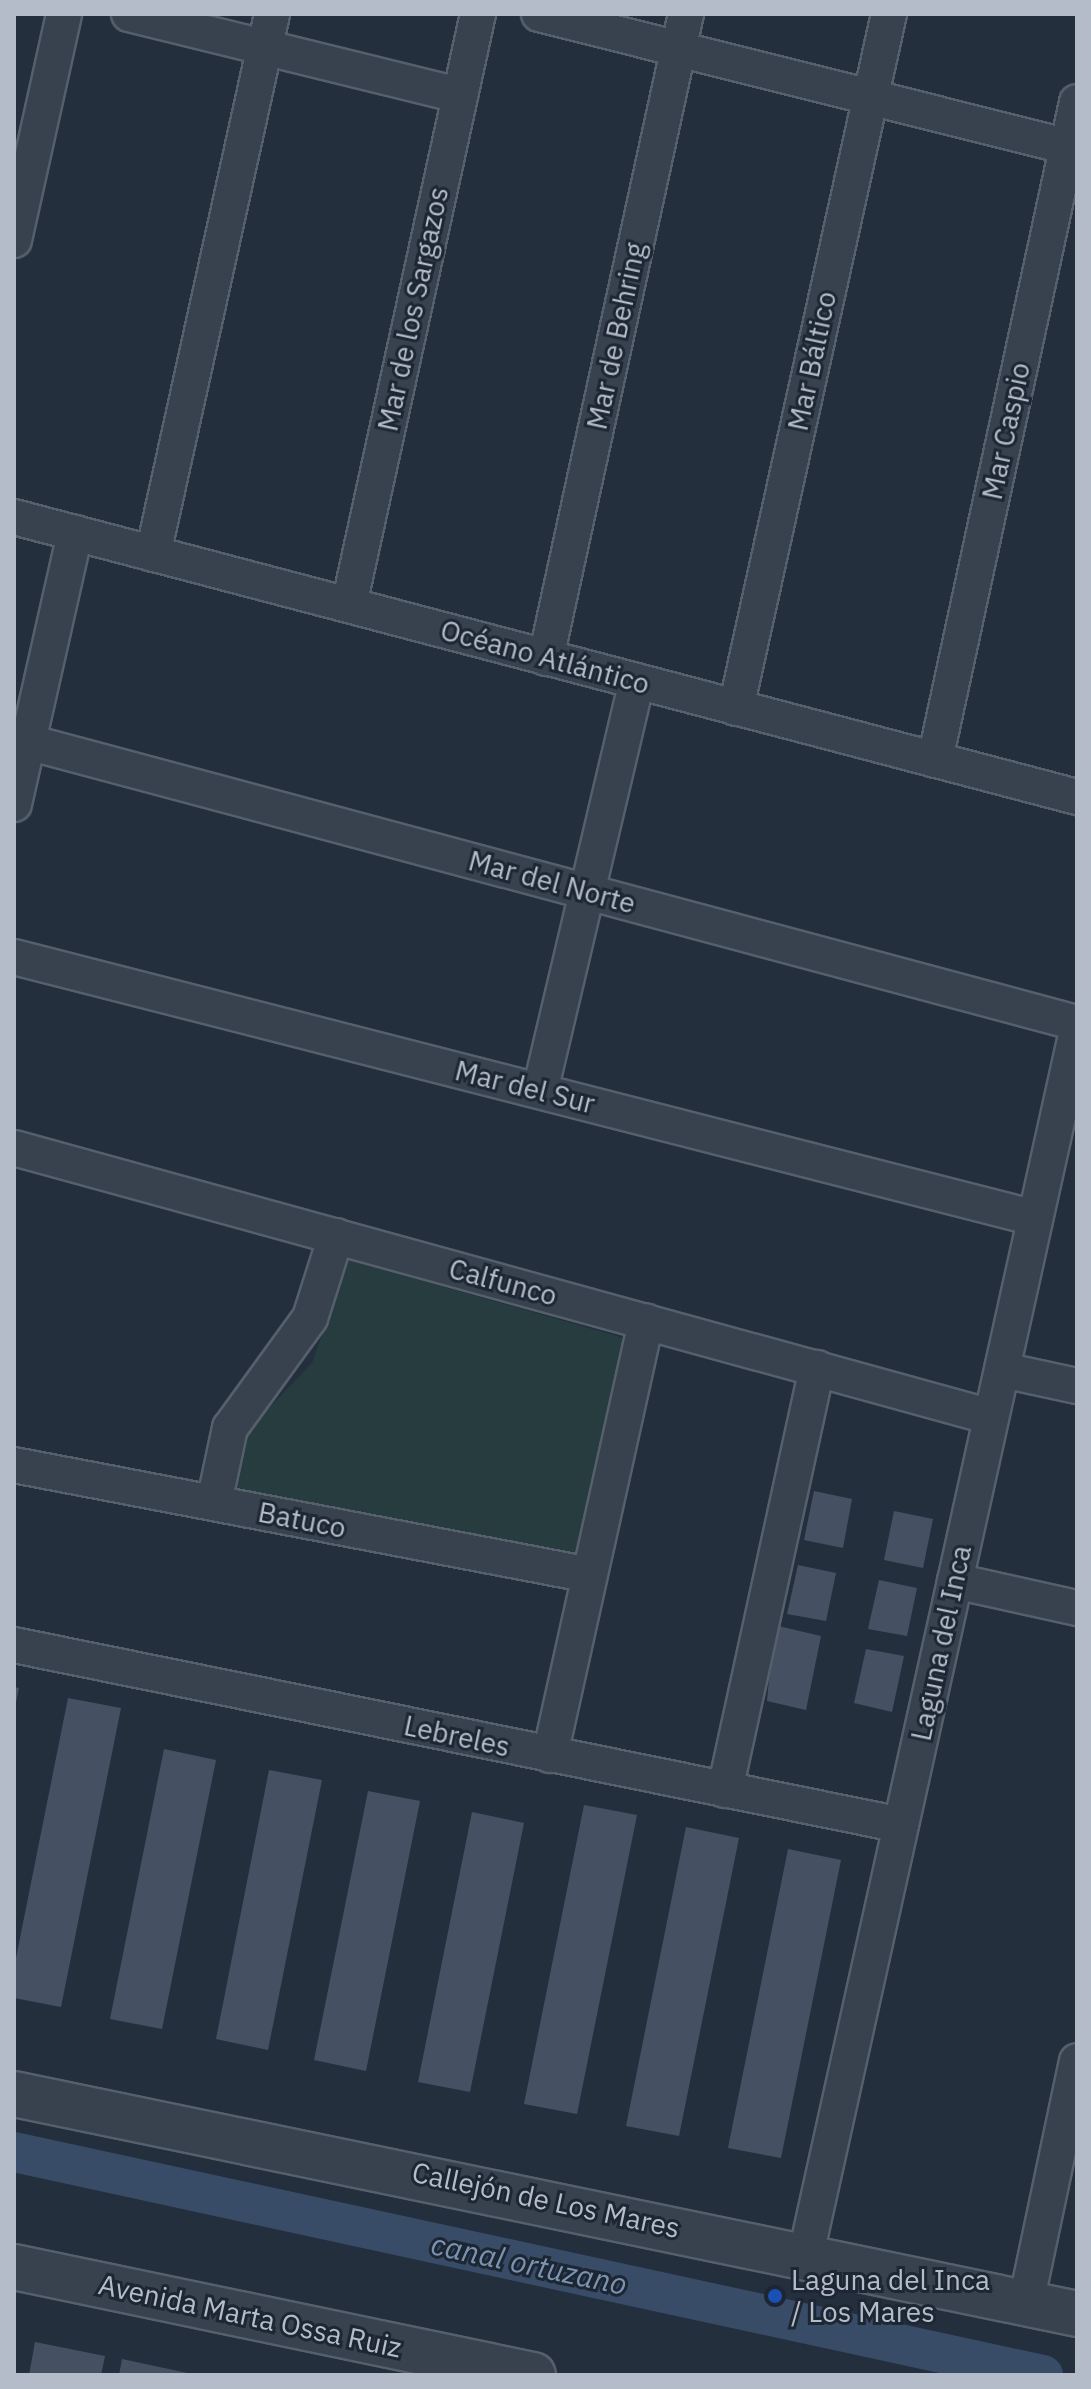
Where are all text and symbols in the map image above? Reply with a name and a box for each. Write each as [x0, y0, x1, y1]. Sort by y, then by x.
street label: Mar de los Sargazos [371, 184, 455, 434]
street label: Mar de Behring [580, 239, 652, 433]
street label: Mar Báltico [781, 288, 843, 434]
street label: Mar Caspio [975, 359, 1037, 503]
street label: Océano Atlántico [437, 613, 653, 701]
street label: Mar del Norte [465, 844, 639, 920]
street label: Mar del Sur [452, 1053, 598, 1121]
street label: Calfunco [445, 1251, 561, 1313]
street label: Batuco [255, 1495, 349, 1545]
street label: Laguna del Inca [904, 1542, 978, 1744]
street label: Lebreles [401, 1708, 513, 1764]
street label: Callejón de Los Mares [409, 2155, 683, 2245]
water label: canal ortuzano [428, 2226, 630, 2302]
place label: Laguna del Inca / Los Mares [791, 2263, 990, 2329]
street label: Avenida Marta Ossa Ruiz [95, 2267, 405, 2365]
marker: Laguna del Inca / Los Mares [766, 2287, 784, 2305]

